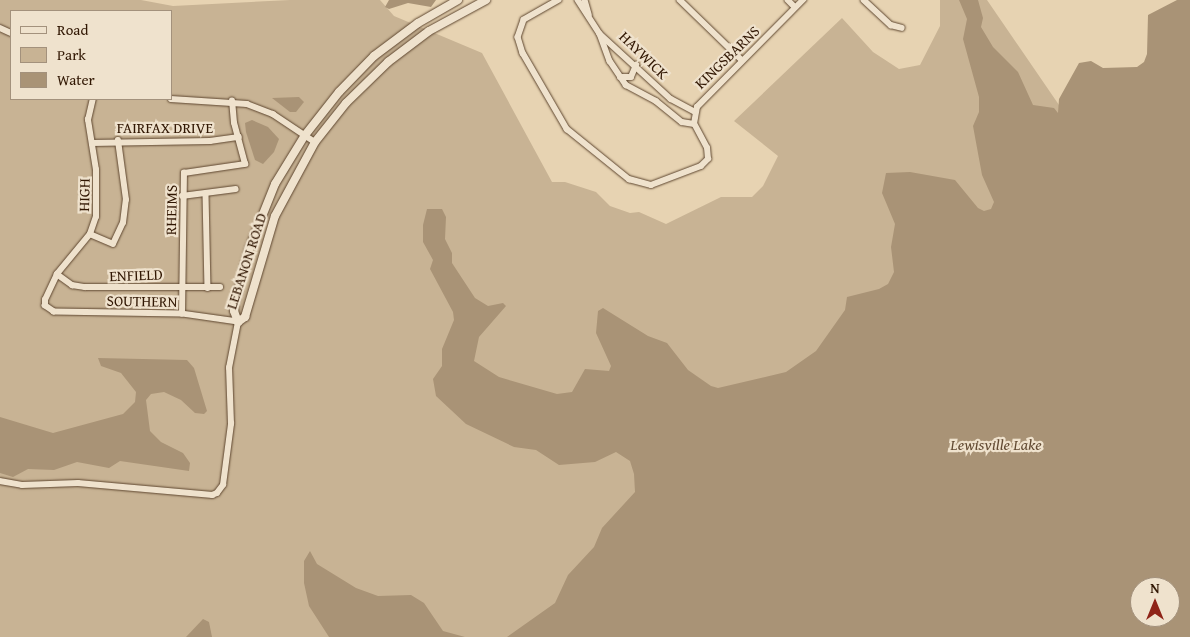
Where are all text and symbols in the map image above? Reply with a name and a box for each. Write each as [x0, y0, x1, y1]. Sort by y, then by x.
legend [10, 10, 172, 100]
text: Road [57, 19, 88, 40]
street label: KINGSBARNS [691, 22, 763, 92]
street label: HAYWICK [616, 27, 672, 83]
text: Park [57, 44, 86, 65]
text: Water [57, 69, 95, 90]
street label: FAIRFAX DRIVE [117, 119, 213, 137]
street label: HIGH [75, 178, 93, 212]
street label: RHEIMS [162, 185, 180, 235]
street label: LEBANON ROAD [222, 211, 270, 311]
street label: ENFIELD [109, 265, 163, 285]
street label: SOUTHERN [106, 291, 178, 311]
water label: Lewisville Lake [950, 434, 1042, 454]
north arrow [1130, 577, 1180, 627]
text: N [1150, 578, 1160, 598]

